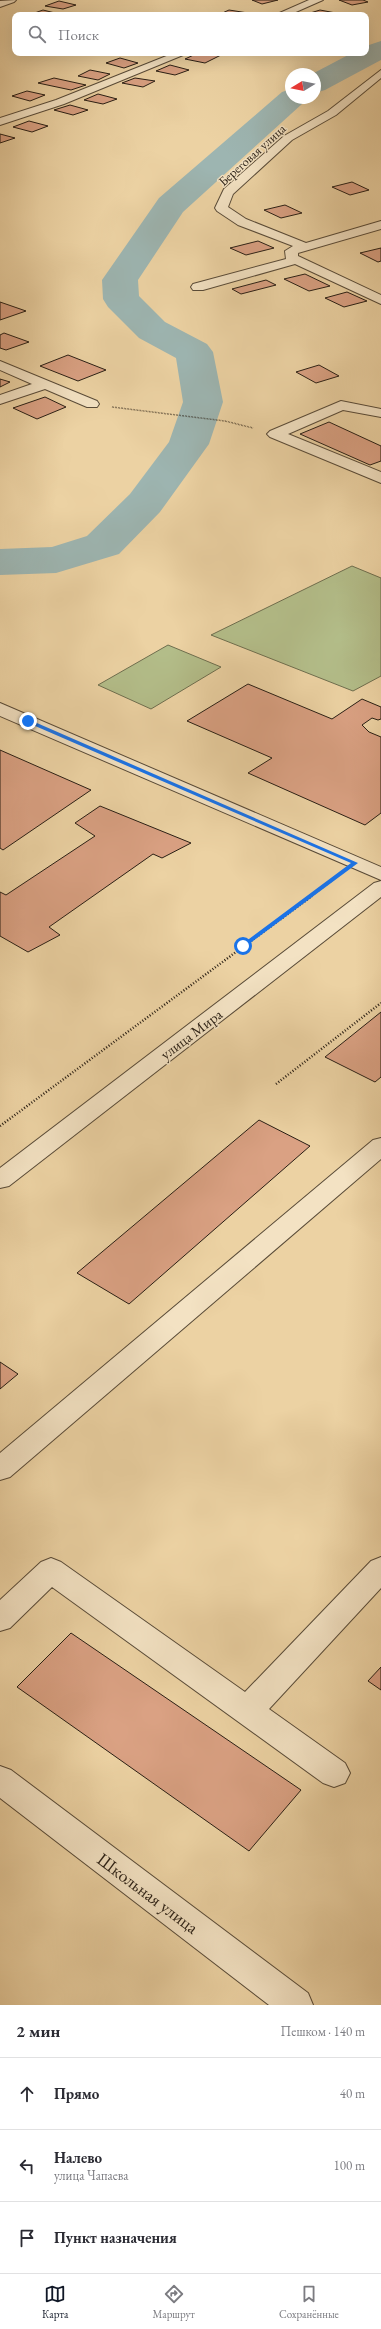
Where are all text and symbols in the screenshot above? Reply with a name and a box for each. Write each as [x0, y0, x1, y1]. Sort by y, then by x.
search box [12, 12, 369, 56]
icon: search [26, 23, 48, 45]
text: Поиск [58, 25, 99, 44]
north arrow [285, 68, 321, 104]
street label: Береговая улица [215, 120, 290, 190]
route end [19, 712, 37, 730]
route start [234, 937, 252, 955]
street label: улица Мира [156, 1004, 226, 1064]
street label: Школьная улица [93, 1847, 204, 1939]
text: 2 мин [16, 2020, 60, 2042]
text: Пешком · 140 m [281, 2023, 365, 2040]
icon: ahead [16, 2083, 38, 2105]
text: Прямо [54, 2084, 99, 2103]
text: 40 m [340, 2085, 365, 2102]
text: Налево [54, 2148, 102, 2167]
icon: left [16, 2155, 38, 2177]
text: 100 m [334, 2157, 365, 2174]
text: улица Чапаева [54, 2167, 128, 2184]
icon: arrive [16, 2227, 38, 2249]
text: Пункт назначения [54, 2228, 177, 2247]
tab: Карта [42, 2283, 68, 2321]
tab: Маршрут [153, 2283, 195, 2321]
tab: Сохранённые [279, 2283, 339, 2321]

